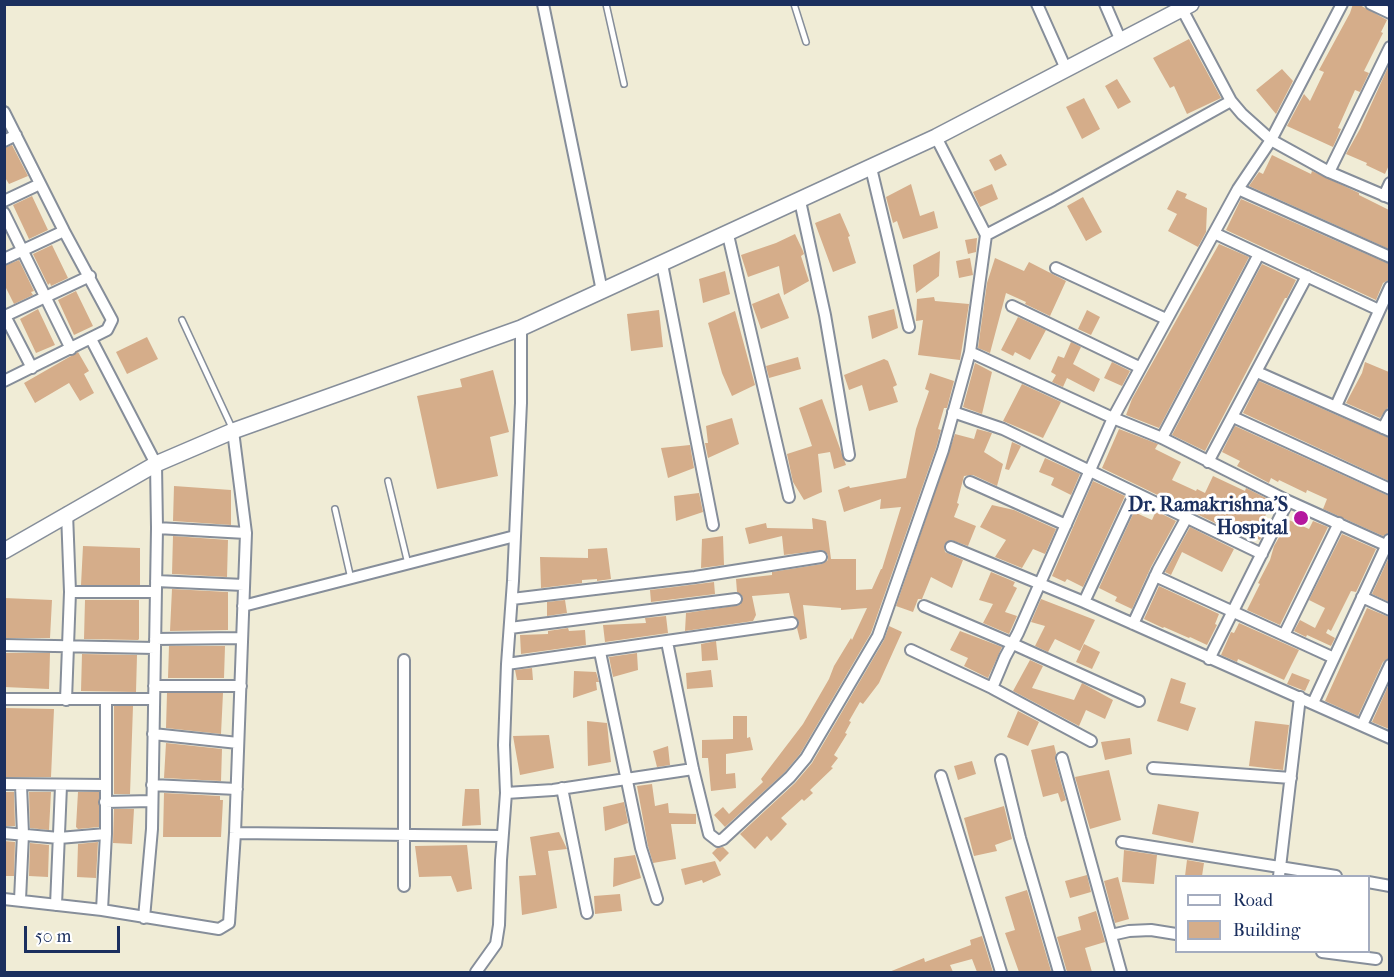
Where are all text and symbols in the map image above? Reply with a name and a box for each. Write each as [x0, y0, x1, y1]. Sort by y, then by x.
place label: Dr. Ramakrishna'S Hospital [1128, 494, 1288, 541]
marker: Dr. Ramakrishna'S Hospital [1292, 509, 1310, 527]
legend [1175, 875, 1370, 953]
text: Road [1233, 890, 1273, 911]
scale bar [27, 914, 123, 952]
text: Building [1233, 920, 1300, 941]
text: 50 m [35, 926, 71, 947]

